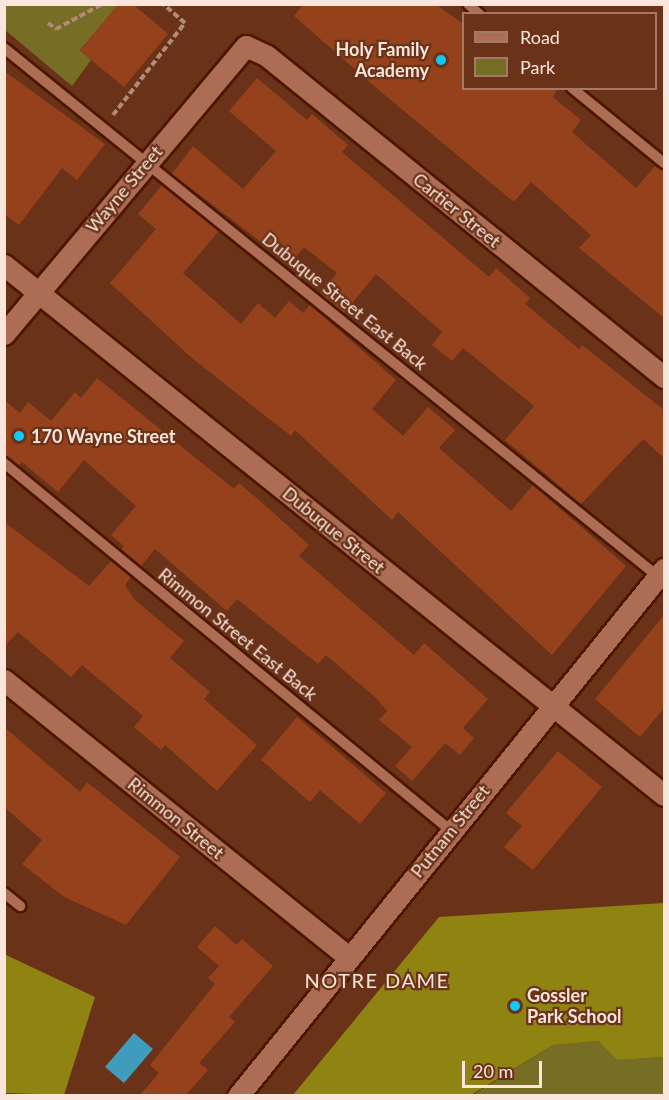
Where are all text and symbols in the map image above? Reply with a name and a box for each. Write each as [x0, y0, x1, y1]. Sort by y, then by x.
legend [462, 12, 657, 90]
text: Road [520, 26, 560, 48]
place label: Holy Family Academy [335, 39, 429, 82]
marker: Holy Family Academy [434, 53, 448, 67]
text: Park [520, 56, 555, 78]
street label: Wayne Street [81, 141, 167, 237]
street label: Cartier Street [409, 168, 505, 252]
street label: Dubuque Street East Back [258, 228, 432, 374]
place label: 170 Wayne Street [31, 425, 175, 447]
marker: 170 Wayne Street [12, 429, 26, 443]
street label: Dubuque Street [279, 482, 389, 578]
street label: Rimmon Street East Back [154, 563, 322, 705]
street label: Rimmon Street [124, 773, 228, 863]
street label: Putnam Street [406, 780, 494, 882]
district label: NOTRE DAME [304, 968, 450, 992]
place label: Gossler Park School [527, 985, 622, 1028]
marker: Gossler Park School [508, 999, 522, 1013]
scale bar [465, 1049, 544, 1087]
text: 20 m [473, 1060, 513, 1082]

